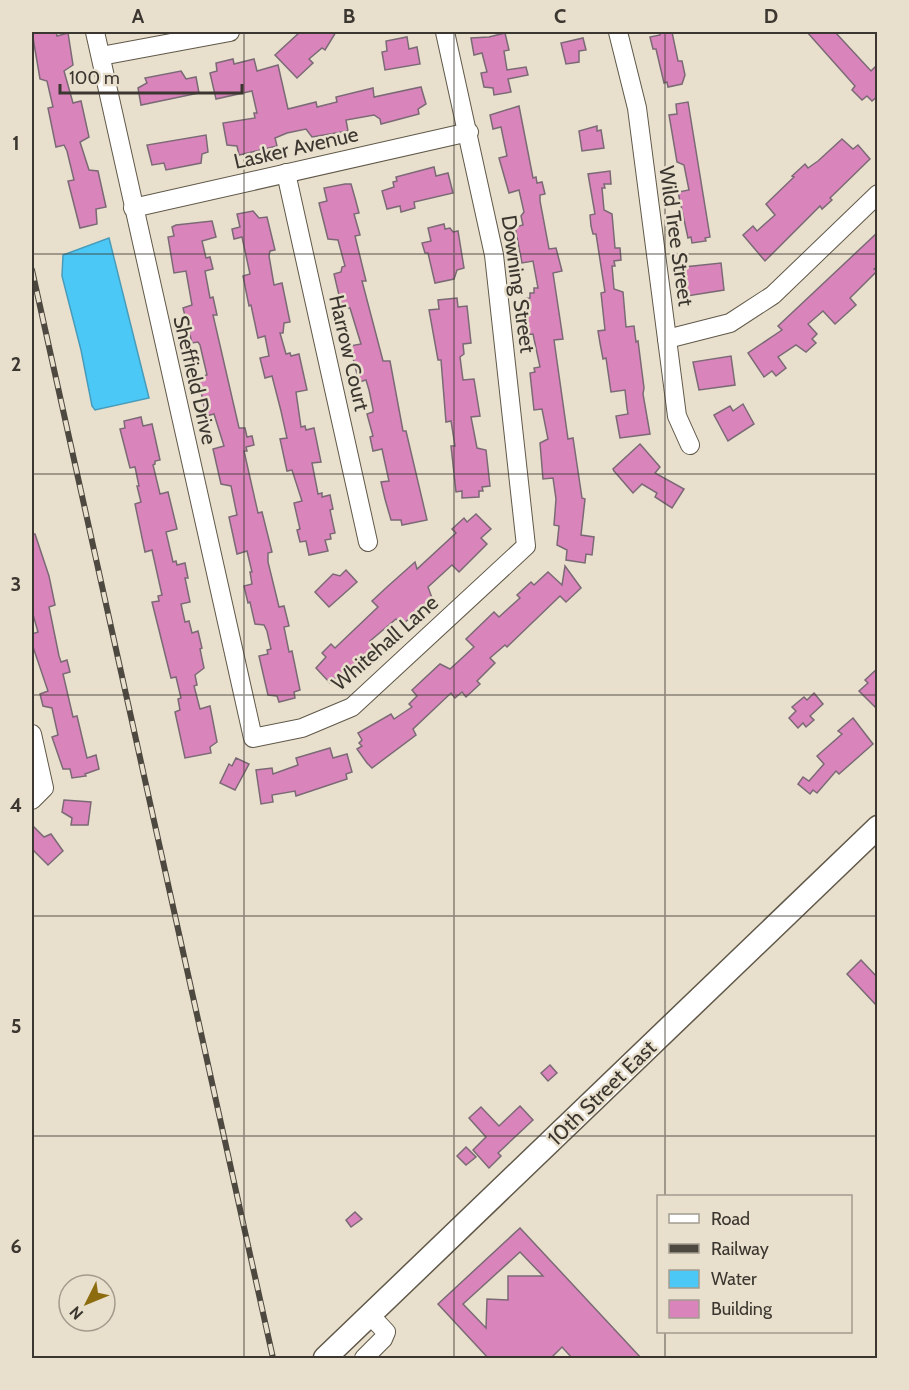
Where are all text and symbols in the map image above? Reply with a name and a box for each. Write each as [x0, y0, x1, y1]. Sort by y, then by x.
text: A [132, 4, 145, 28]
text: B [343, 4, 355, 28]
text: C [554, 4, 566, 28]
text: D [764, 4, 778, 28]
scale bar [60, 57, 242, 95]
text: 100 m [69, 67, 120, 89]
street label: Lasker Avenue [231, 121, 361, 174]
text: 1 [12, 131, 20, 155]
street label: Wild Tree Street [654, 164, 699, 308]
street label: Downing Street [496, 213, 541, 354]
street label: Harrow Court [324, 293, 375, 413]
street label: Sheffield Drive [168, 313, 223, 447]
text: 2 [11, 352, 21, 376]
text: 3 [11, 572, 21, 596]
street label: Whitehall Lane [326, 590, 443, 696]
text: 4 [10, 793, 22, 817]
text: 5 [11, 1014, 21, 1038]
street label: 10th Street East [542, 1035, 661, 1151]
legend [657, 1195, 852, 1333]
text: Road [711, 1208, 750, 1230]
text: 6 [10, 1234, 22, 1258]
text: Railway [711, 1238, 769, 1260]
text: Water [711, 1268, 757, 1290]
north arrow [57, 1273, 117, 1333]
text: Building [711, 1298, 773, 1320]
text: N [66, 1302, 87, 1324]

